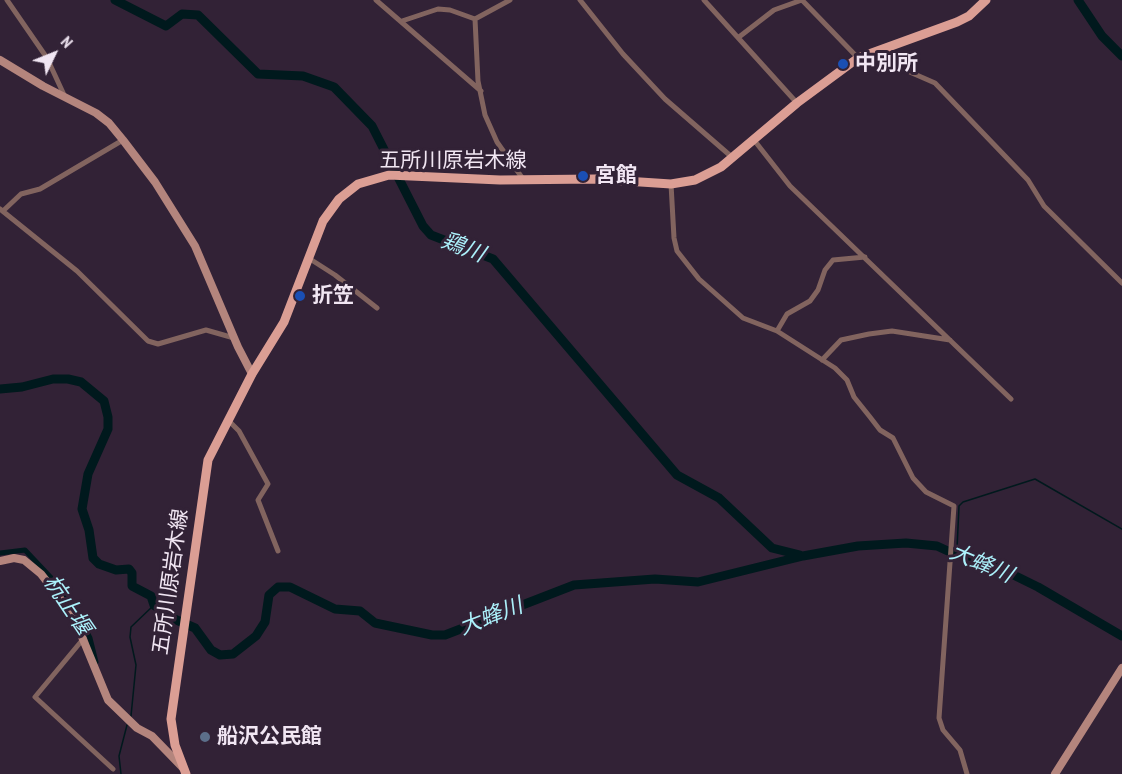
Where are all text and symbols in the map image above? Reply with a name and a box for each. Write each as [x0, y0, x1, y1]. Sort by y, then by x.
north arrow [24, 24, 84, 84]
text: N [57, 32, 77, 52]
place label: 中別所 [855, 51, 918, 77]
marker: 中別所 [836, 57, 850, 71]
street label: 五所川原岩木線 [380, 148, 526, 174]
place label: 宮館 [595, 163, 637, 189]
marker: 宮館 [576, 169, 590, 183]
water label: 鶏川 [438, 228, 488, 268]
place label: 折笠 [312, 283, 354, 309]
marker: 折笠 [293, 289, 307, 303]
street label: 五所川原岩木線 [148, 507, 194, 657]
water label: 大蜂川 [945, 539, 1017, 589]
water label: 杭止堰 [38, 570, 96, 640]
water label: 大蜂川 [455, 593, 527, 641]
place label: 船沢公民館 [217, 724, 322, 750]
marker: 船沢公民館 [198, 730, 212, 744]

